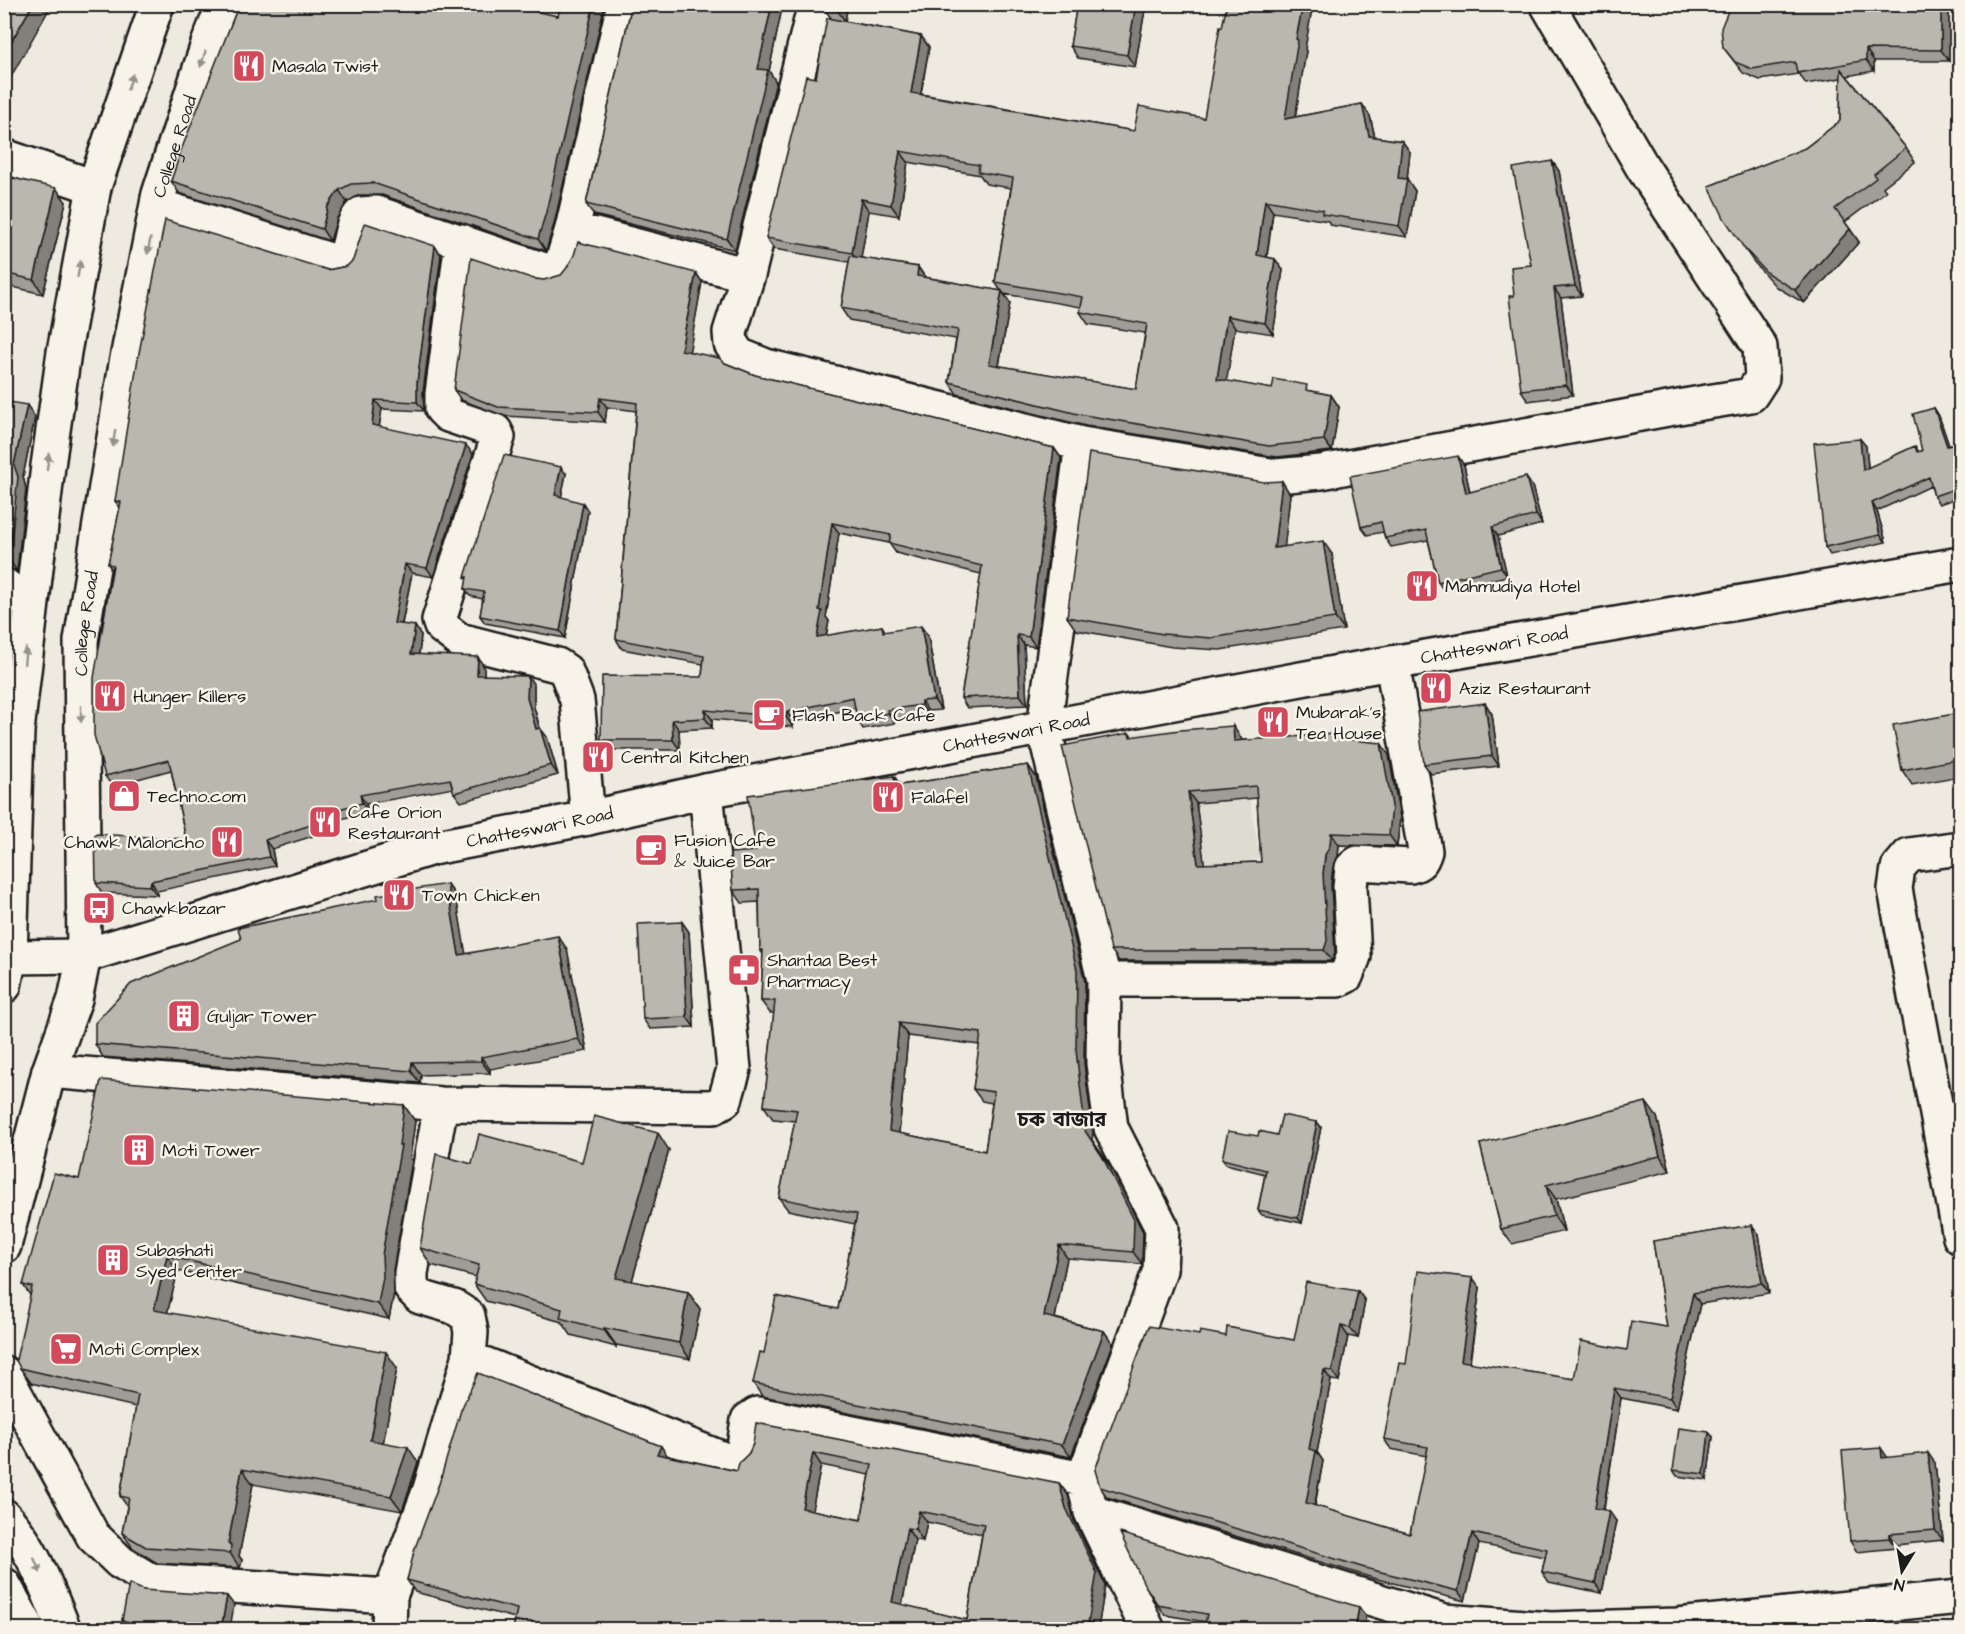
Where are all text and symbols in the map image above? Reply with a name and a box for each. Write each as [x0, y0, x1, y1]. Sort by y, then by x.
restaurant icon: Masala Twist [231, 48, 267, 84]
one-way arrow [198, 50, 208, 68]
place label: Masala Twist [272, 54, 379, 79]
one-way arrow [126, 73, 136, 91]
street label: College Road [146, 92, 203, 201]
one-way arrow [144, 237, 153, 256]
one-way arrow [75, 260, 84, 279]
one-way arrow [109, 428, 118, 447]
one-way arrow [44, 452, 53, 471]
restaurant icon: Mahmudiya Hotel [1404, 568, 1440, 604]
street label: College Road [68, 569, 105, 676]
place label: Mahmudiya Hotel [1445, 574, 1580, 600]
street label: Chatteswari Road [1419, 620, 1570, 670]
one-way arrow [20, 646, 30, 665]
restaurant icon: Aziz Restaurant [1418, 670, 1454, 706]
place label: Aziz Restaurant [1459, 676, 1592, 701]
restaurant icon: Hunger Killers [92, 678, 128, 714]
place label: Hunger Killers [133, 684, 246, 710]
cafe icon: Flash Back Cafe [751, 697, 787, 733]
place label: Mubarak’s Tea House [1296, 700, 1383, 746]
place label: Flash Back Cafe [792, 703, 936, 728]
restaurant icon: Mubarak’s Tea House [1255, 704, 1291, 740]
one-way arrow [76, 705, 86, 724]
street label: Chatteswari Road [941, 707, 1092, 759]
restaurant icon: Central Kitchen [580, 739, 616, 775]
place label: Central Kitchen [621, 745, 749, 770]
shop icon: Techno.com [106, 778, 142, 814]
restaurant icon: Falafel [870, 779, 906, 815]
place label: Techno.com [147, 784, 245, 809]
place label: Falafel [911, 785, 968, 810]
place label: Cafe Orion Restaurant [348, 800, 441, 846]
street label: Chatteswari Road [464, 800, 616, 854]
restaurant icon: Cafe Orion Restaurant [307, 804, 343, 840]
restaurant icon: Chawk Maloncho [209, 824, 245, 860]
place label: Fusion Cafe & Juice Bar [674, 828, 776, 874]
place label: Chawk Maloncho [64, 830, 204, 855]
cafe icon: Fusion Cafe & Juice Bar [633, 832, 669, 868]
restaurant icon: Town Chicken [381, 877, 417, 913]
place label: Town Chicken [422, 883, 540, 908]
bus stop icon: Chawkbazar [81, 890, 117, 926]
place label: Chawkbazar [122, 896, 226, 921]
place label: Shantaa Best Pharmacy [767, 948, 878, 995]
pharmacy icon: Shantaa Best Pharmacy [726, 952, 762, 988]
building icon: Guljar Tower [166, 998, 202, 1034]
place label: Guljar Tower [207, 1004, 317, 1029]
district label: চক বাজার [1017, 1106, 1107, 1134]
building icon: Moti Tower [121, 1132, 157, 1168]
place label: Moti Tower [162, 1138, 260, 1163]
place label: Subashati Syed Center [136, 1238, 242, 1285]
building icon: Subashati Syed Center [95, 1242, 131, 1278]
supermarket icon: Moti Complex [48, 1331, 84, 1367]
place label: Moti Complex [89, 1337, 200, 1362]
north arrow [1872, 1541, 1932, 1601]
one-way arrow [32, 1556, 42, 1574]
text: N [1892, 1573, 1906, 1596]

